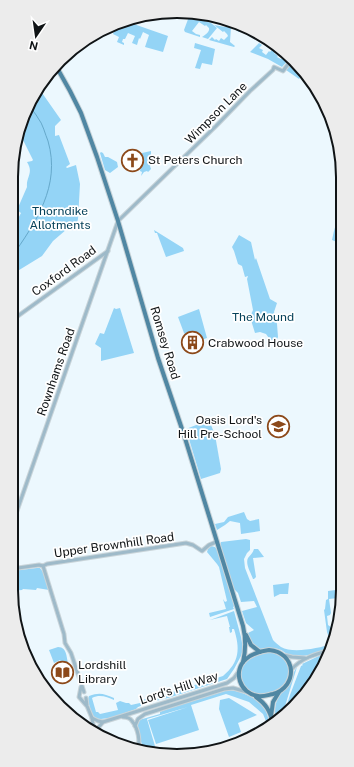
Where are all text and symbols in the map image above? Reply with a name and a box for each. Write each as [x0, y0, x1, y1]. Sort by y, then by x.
north arrow [16, 16, 56, 56]
text: N [28, 39, 39, 53]
street label: Wimpson Lane [182, 79, 250, 147]
church icon: St Peters Church [120, 147, 146, 173]
place label: St Peters Church [148, 153, 243, 167]
park label: Thorndike Allotments [29, 204, 91, 232]
street label: Coxford Road [29, 243, 99, 299]
street label: Romsey Road [147, 305, 183, 381]
park label: The Mound [232, 310, 294, 324]
street label: Rownhams Road [34, 326, 78, 418]
building icon: Crabwood House [179, 330, 205, 356]
place label: Crabwood House [208, 336, 303, 350]
place label: Oasis Lord's Hill Pre-School [178, 413, 262, 441]
school or university icon: Oasis Lord's Hill Pre-School [265, 414, 291, 440]
street label: Upper Brownhill Road [53, 530, 175, 560]
place label: Lordshill Library [78, 658, 127, 686]
library icon: Lordshill Library [50, 659, 76, 685]
street label: Lord's Hill Way [138, 669, 221, 707]

